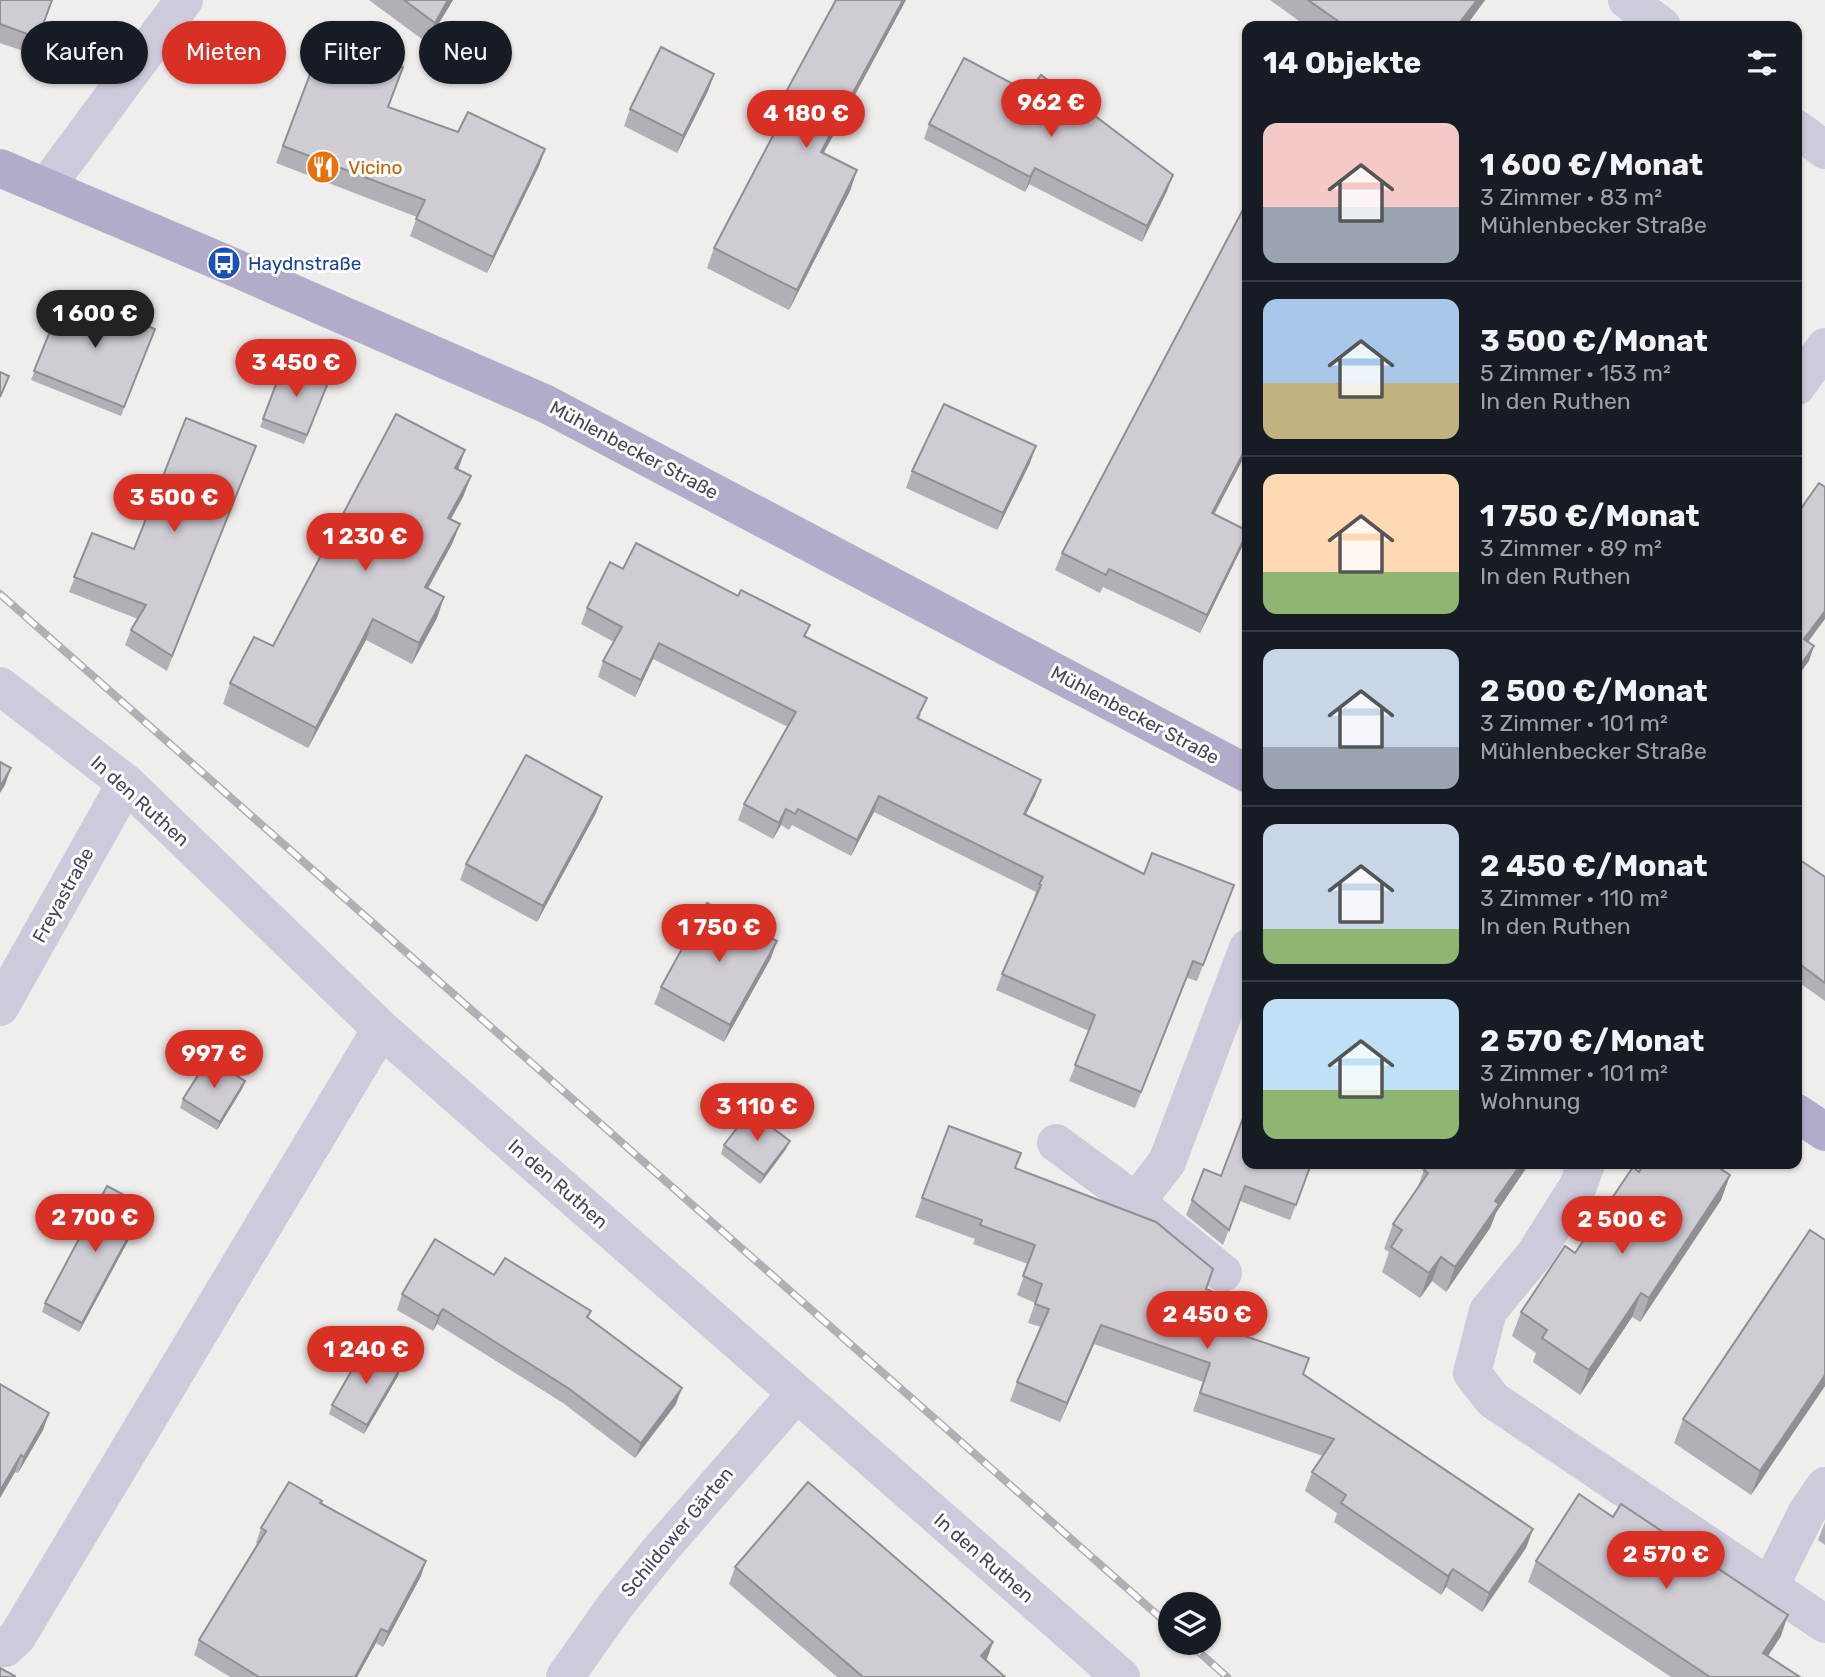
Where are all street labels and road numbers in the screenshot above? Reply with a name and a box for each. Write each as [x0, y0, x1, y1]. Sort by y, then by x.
street label: Mühlenbecker Straße [546, 396, 722, 504]
street label: Mühlenbecker Straße [1047, 661, 1223, 769]
street label: In den Ruthen [86, 751, 194, 851]
street label: Freyastraße [27, 843, 99, 947]
street label: In den Ruthen [503, 1134, 613, 1234]
street label: Schildower Gärten [616, 1462, 738, 1602]
street label: In den Ruthen [929, 1508, 1039, 1608]

